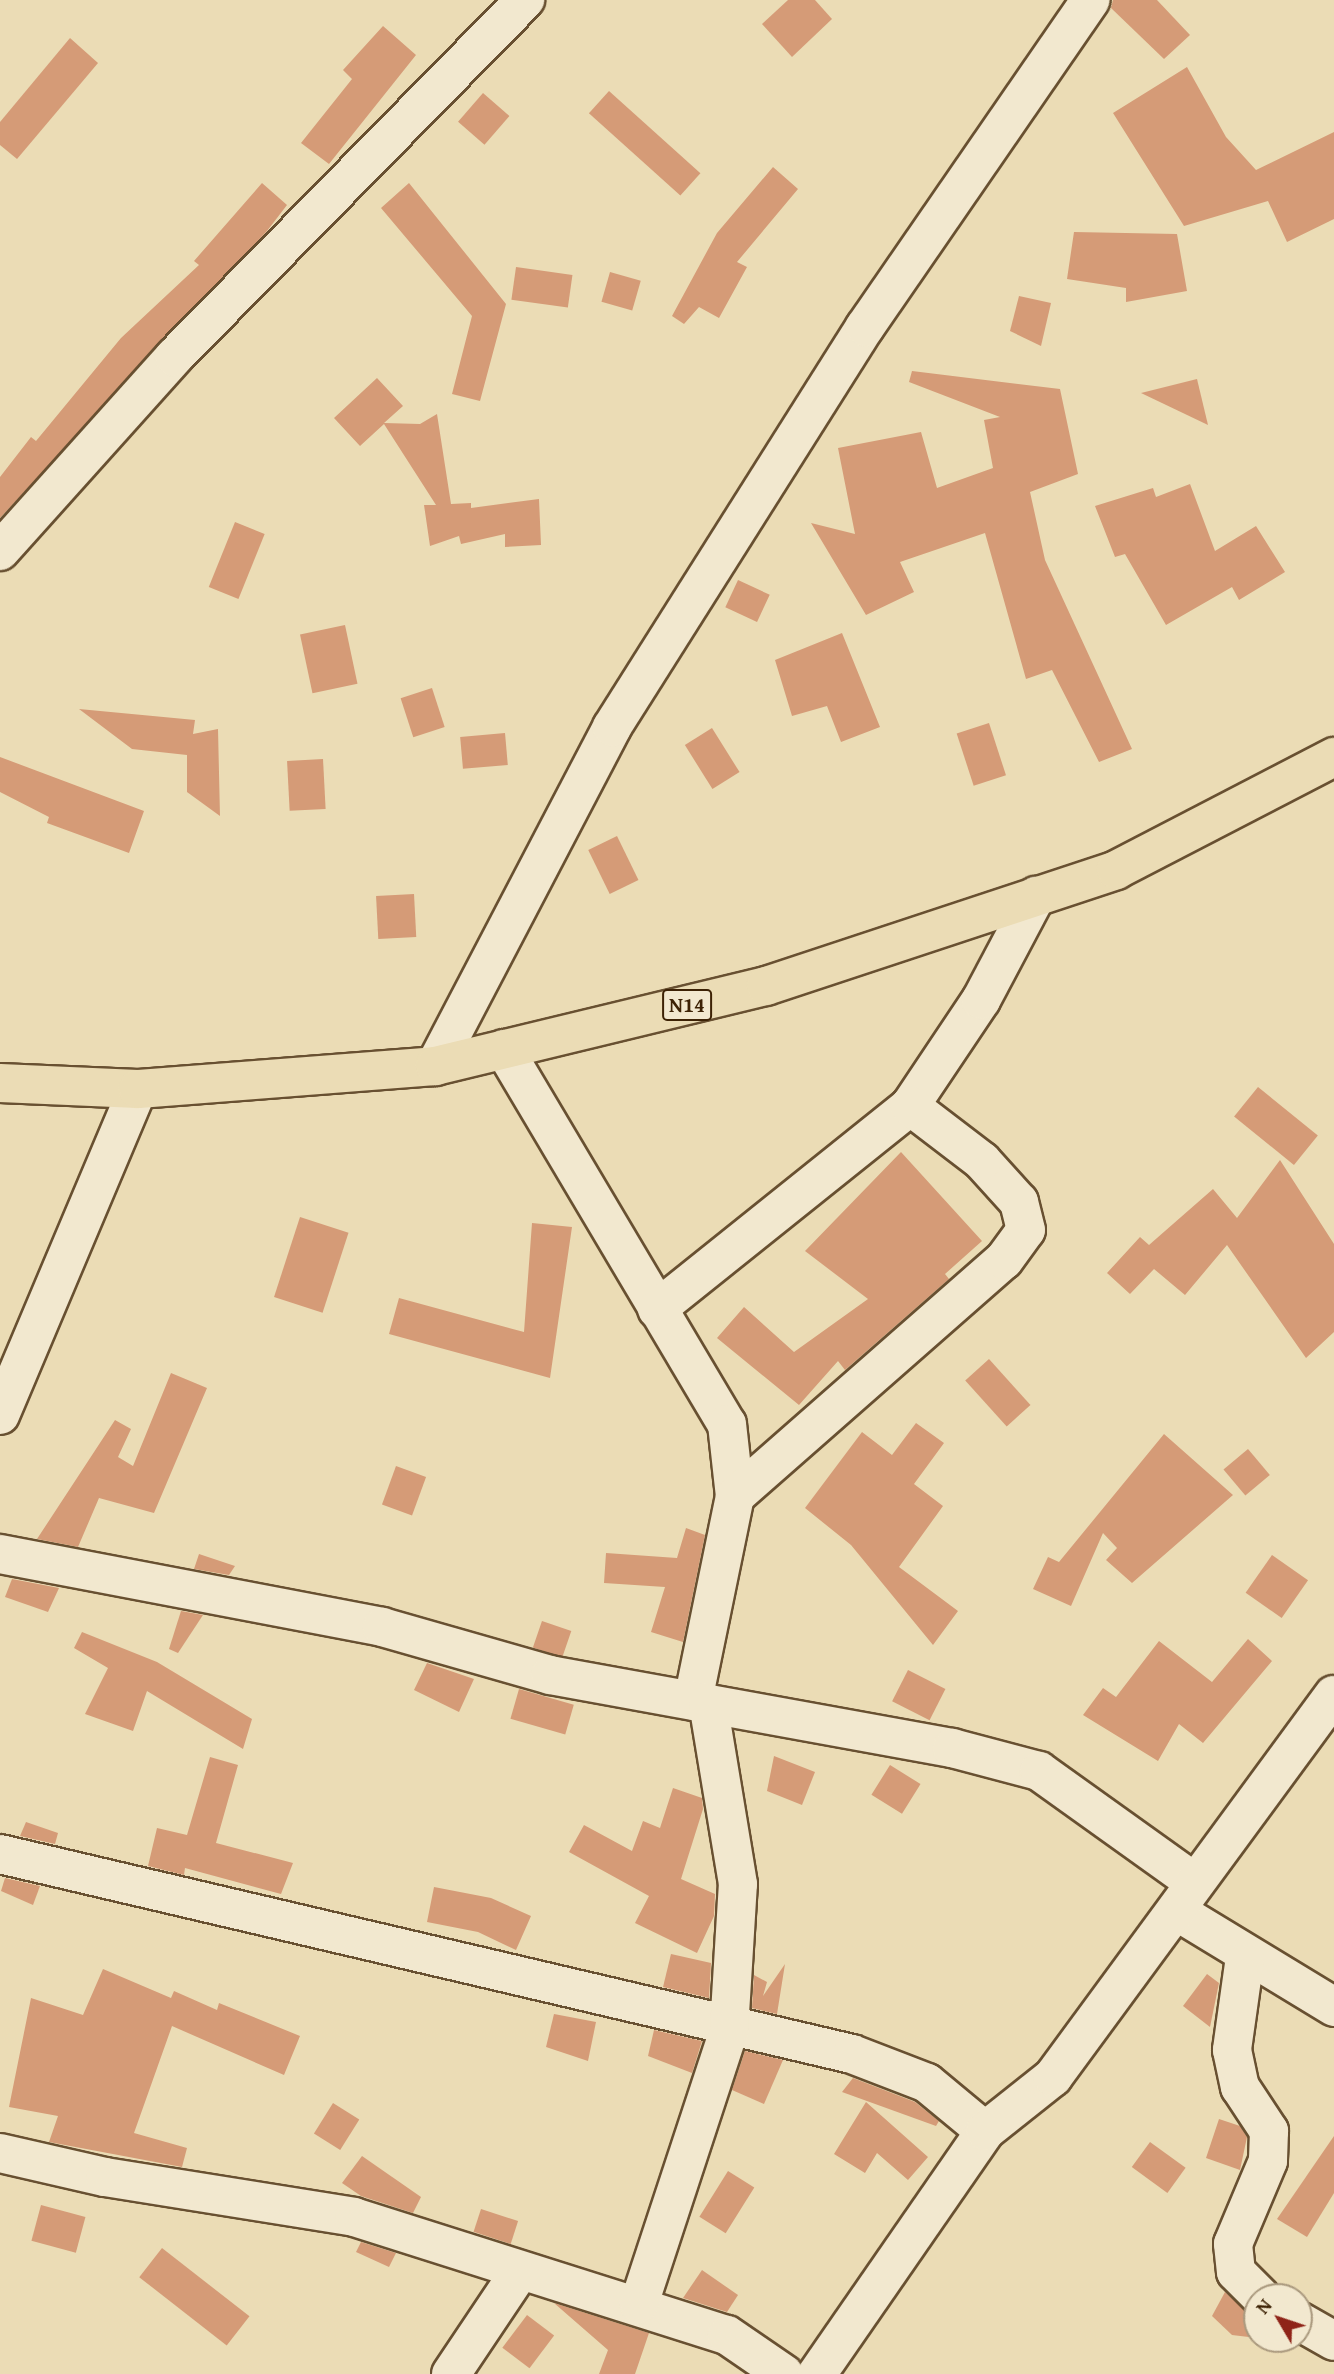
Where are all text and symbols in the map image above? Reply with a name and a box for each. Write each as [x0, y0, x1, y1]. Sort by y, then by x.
road number: N14 [661, 988, 713, 1023]
north arrow [1243, 2283, 1313, 2353]
text: N [1248, 2292, 1278, 2320]

